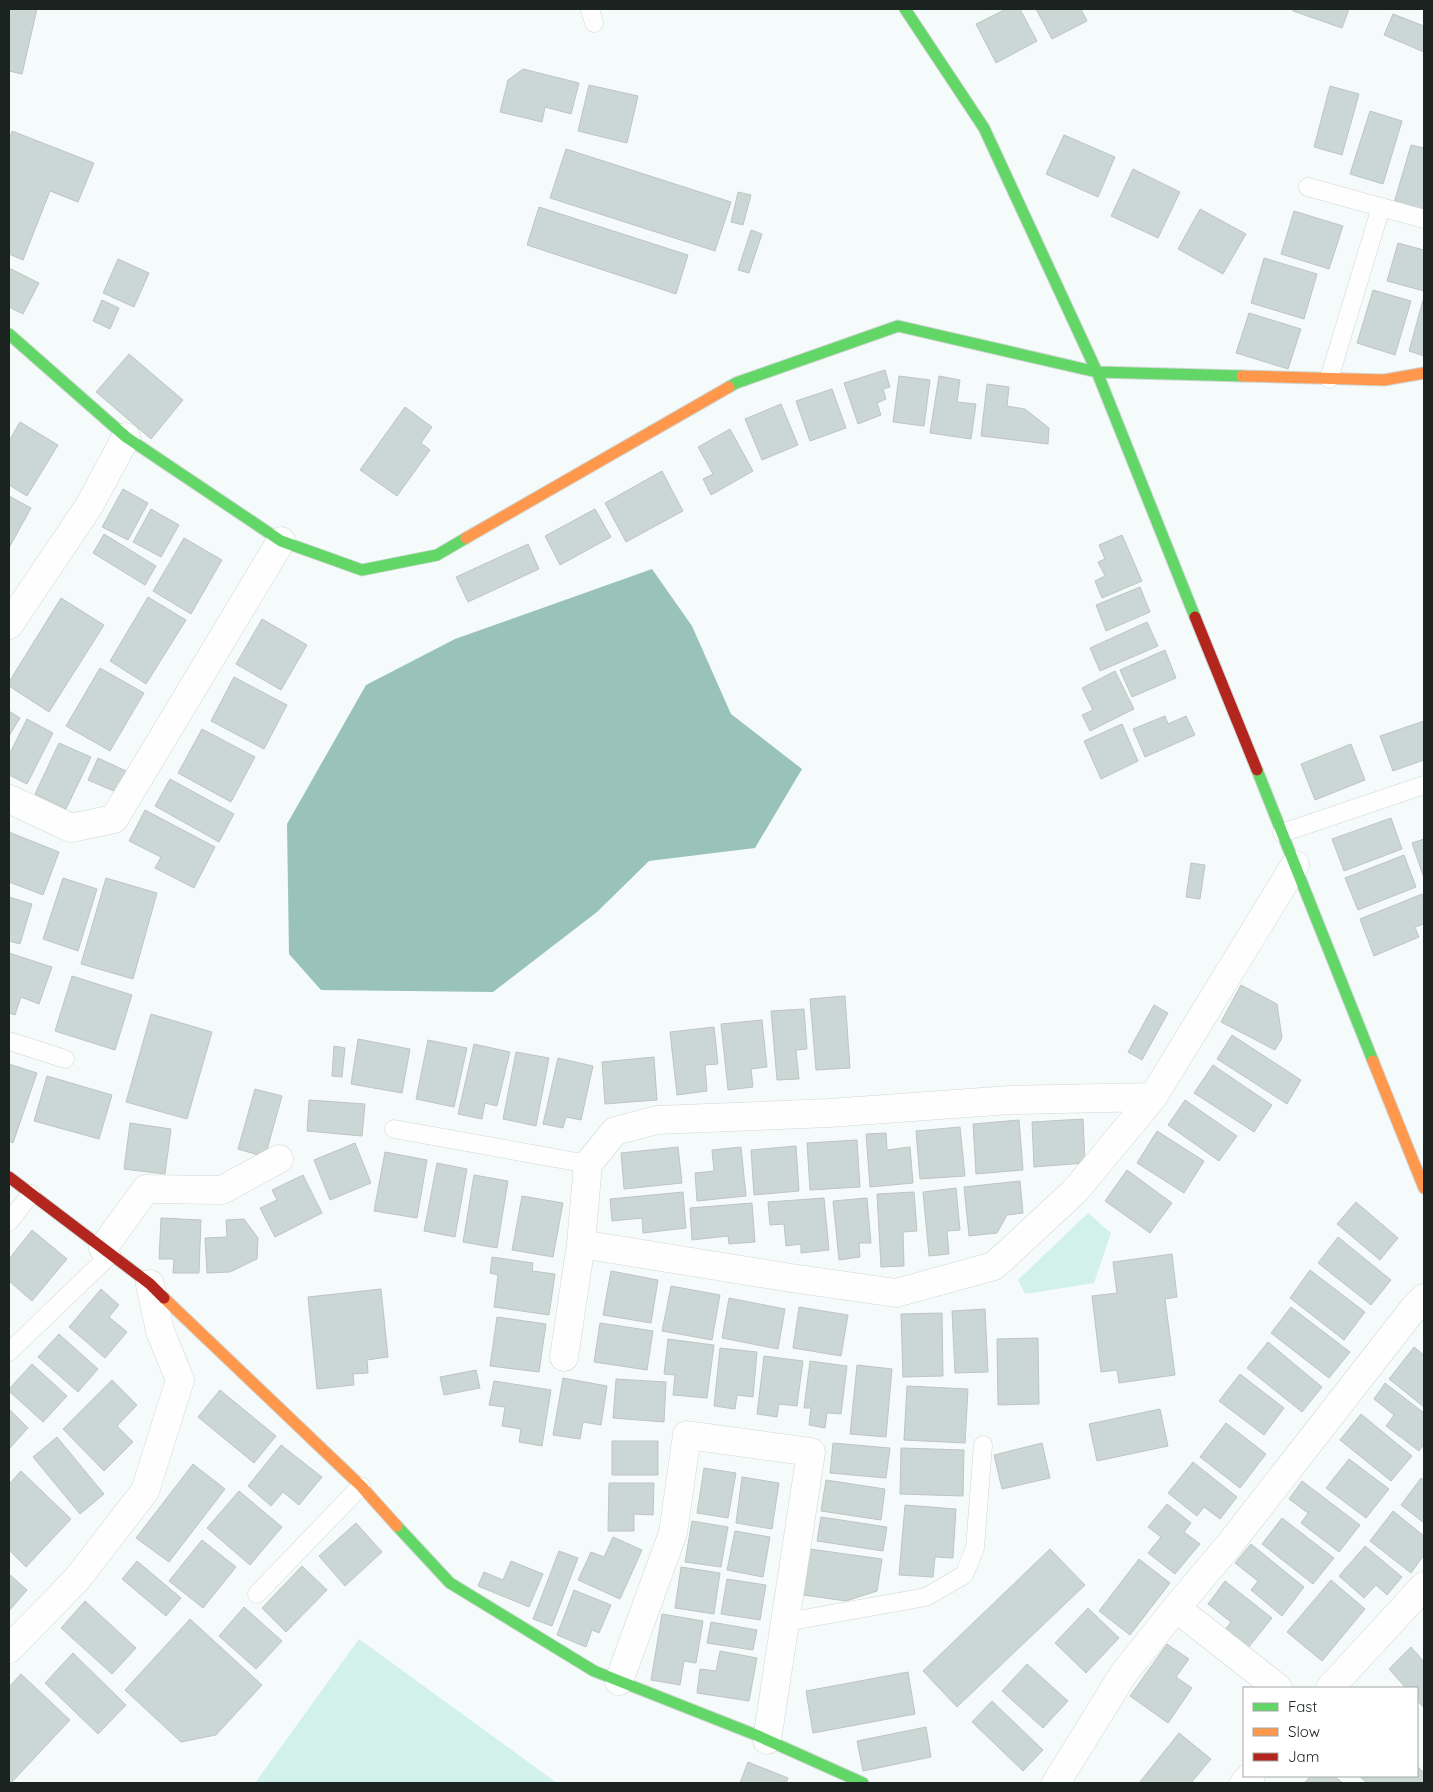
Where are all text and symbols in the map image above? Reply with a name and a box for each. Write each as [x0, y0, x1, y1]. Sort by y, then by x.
legend [1243, 1687, 1418, 1777]
text: Fast [1288, 1697, 1317, 1716]
text: Slow [1288, 1722, 1320, 1741]
text: Jam [1288, 1747, 1319, 1766]

